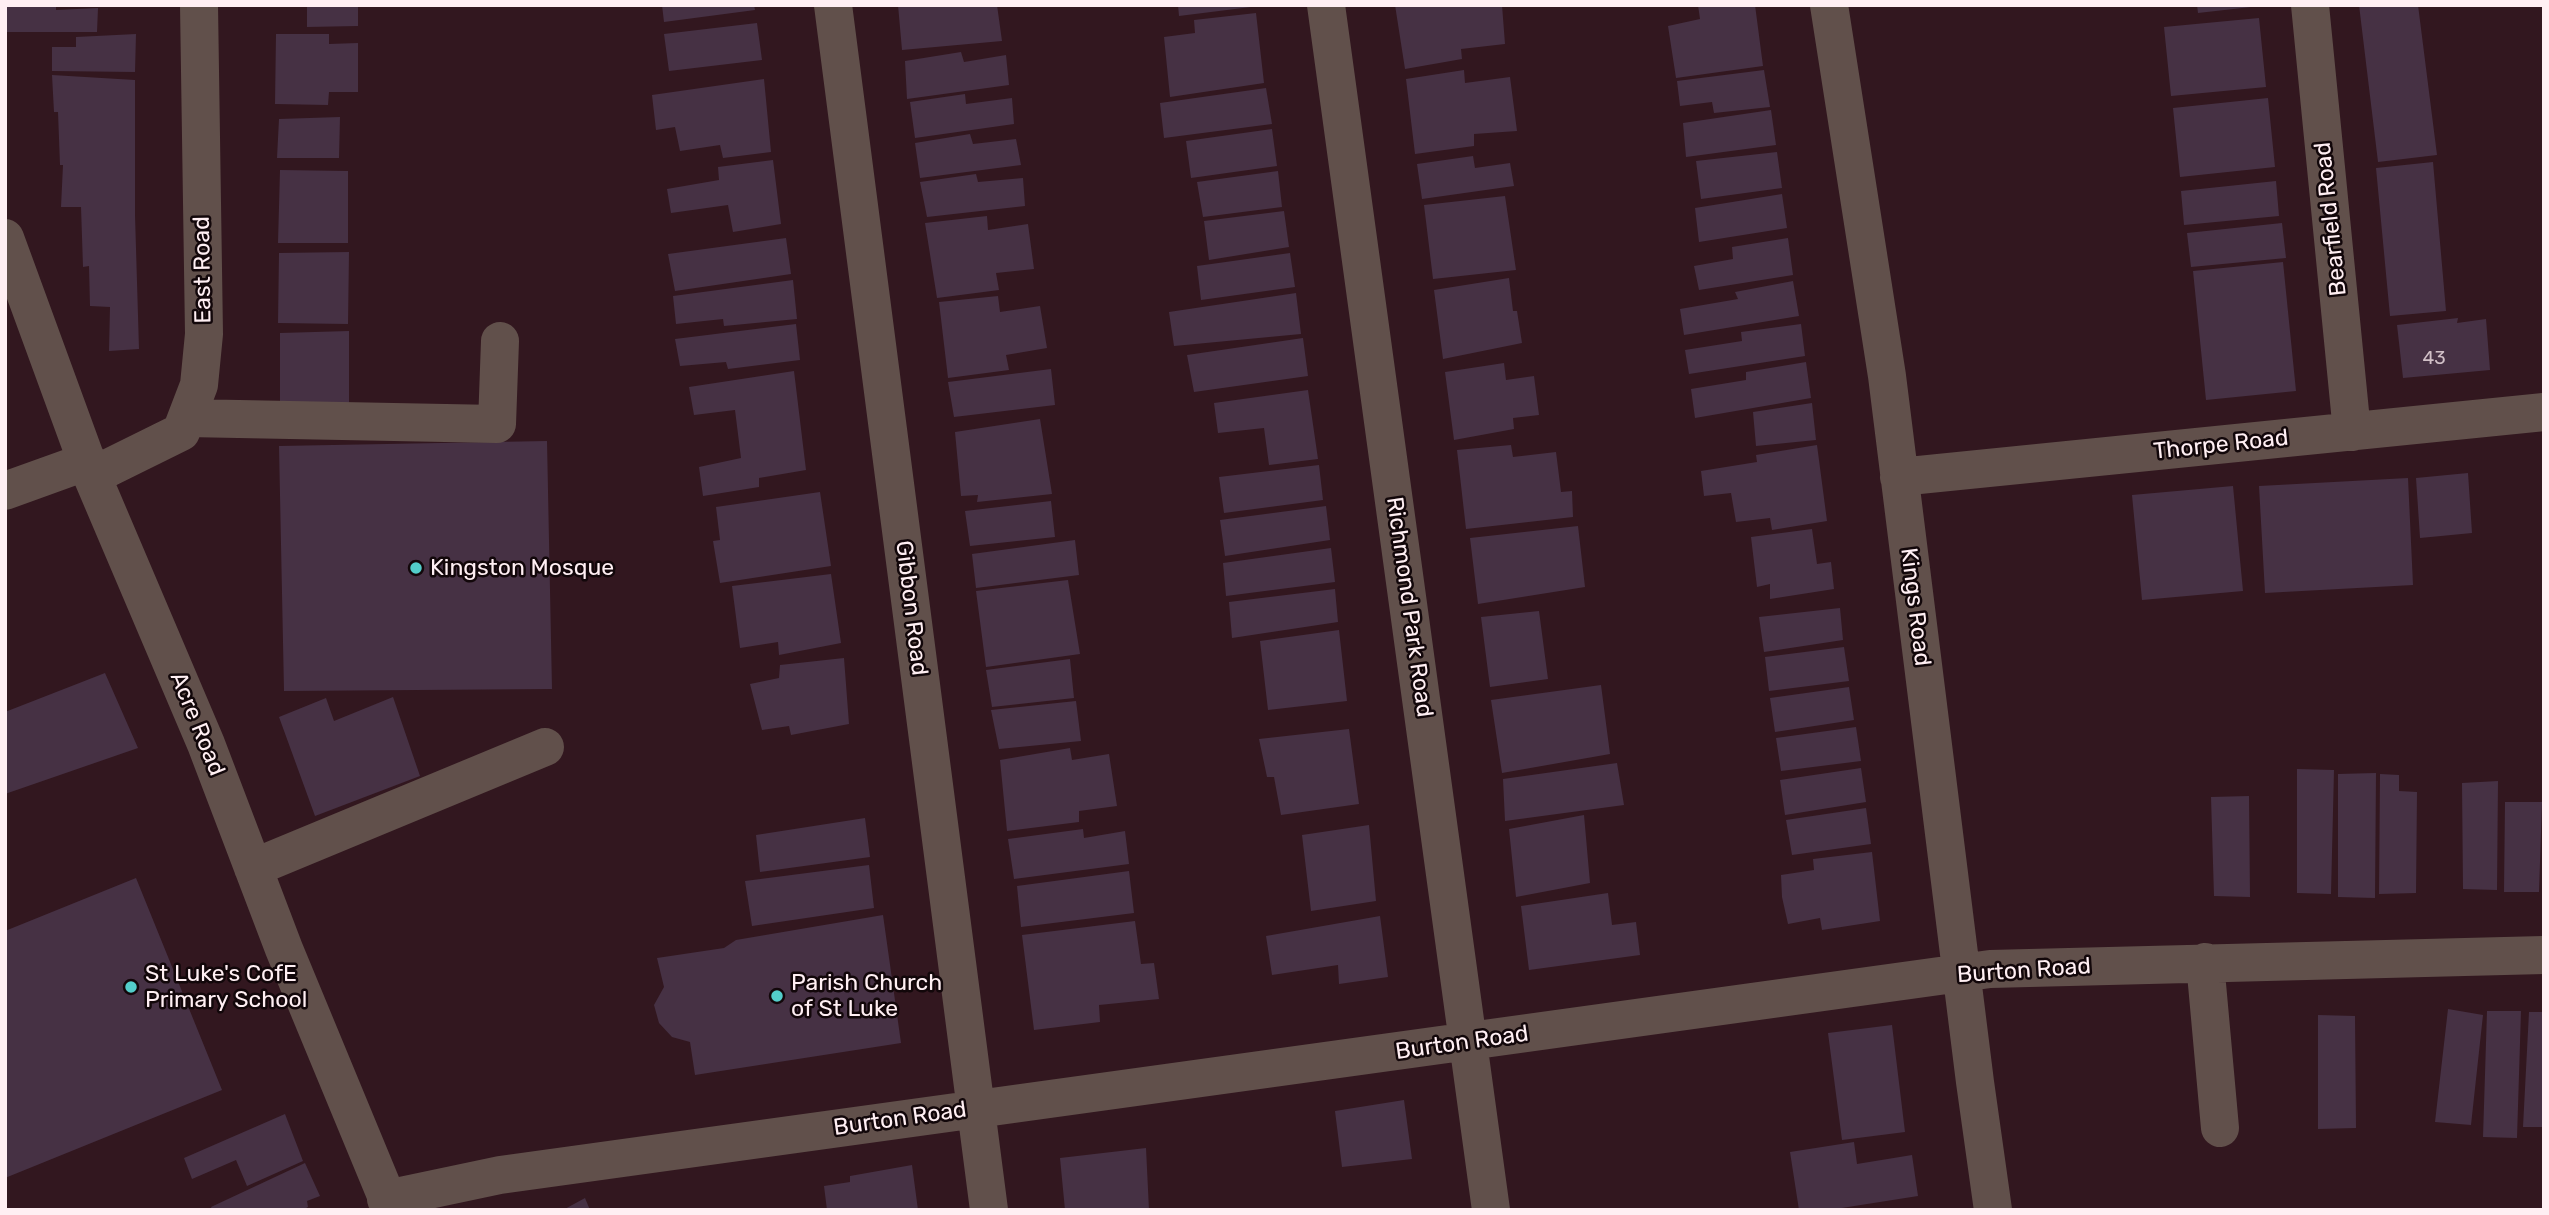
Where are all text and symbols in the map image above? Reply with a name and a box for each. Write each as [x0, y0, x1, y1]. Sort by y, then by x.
street label: Bearfield Road [2309, 141, 2353, 297]
street label: East Road [188, 216, 218, 324]
house number: 43 [2422, 348, 2446, 370]
street label: Thorpe Road [2152, 424, 2290, 466]
street label: Richmond Park Road [1380, 495, 1438, 719]
street label: Gibbon Road [889, 539, 933, 677]
street label: Kings Road [1894, 546, 1936, 668]
place label: Kingston Mosque [430, 554, 614, 582]
marker: Kingston Mosque [408, 560, 424, 576]
street label: Acre Road [164, 668, 230, 780]
street label: Burton Road [1956, 953, 2092, 989]
place label: St Luke's CofE Primary School [145, 960, 307, 1014]
place label: Parish Church of St Luke [791, 969, 942, 1023]
marker: St Luke's CofE Primary School [123, 979, 139, 995]
marker: Parish Church of St Luke [769, 988, 785, 1004]
street label: Burton Road [1394, 1020, 1530, 1066]
street label: Burton Road [832, 1096, 968, 1142]

